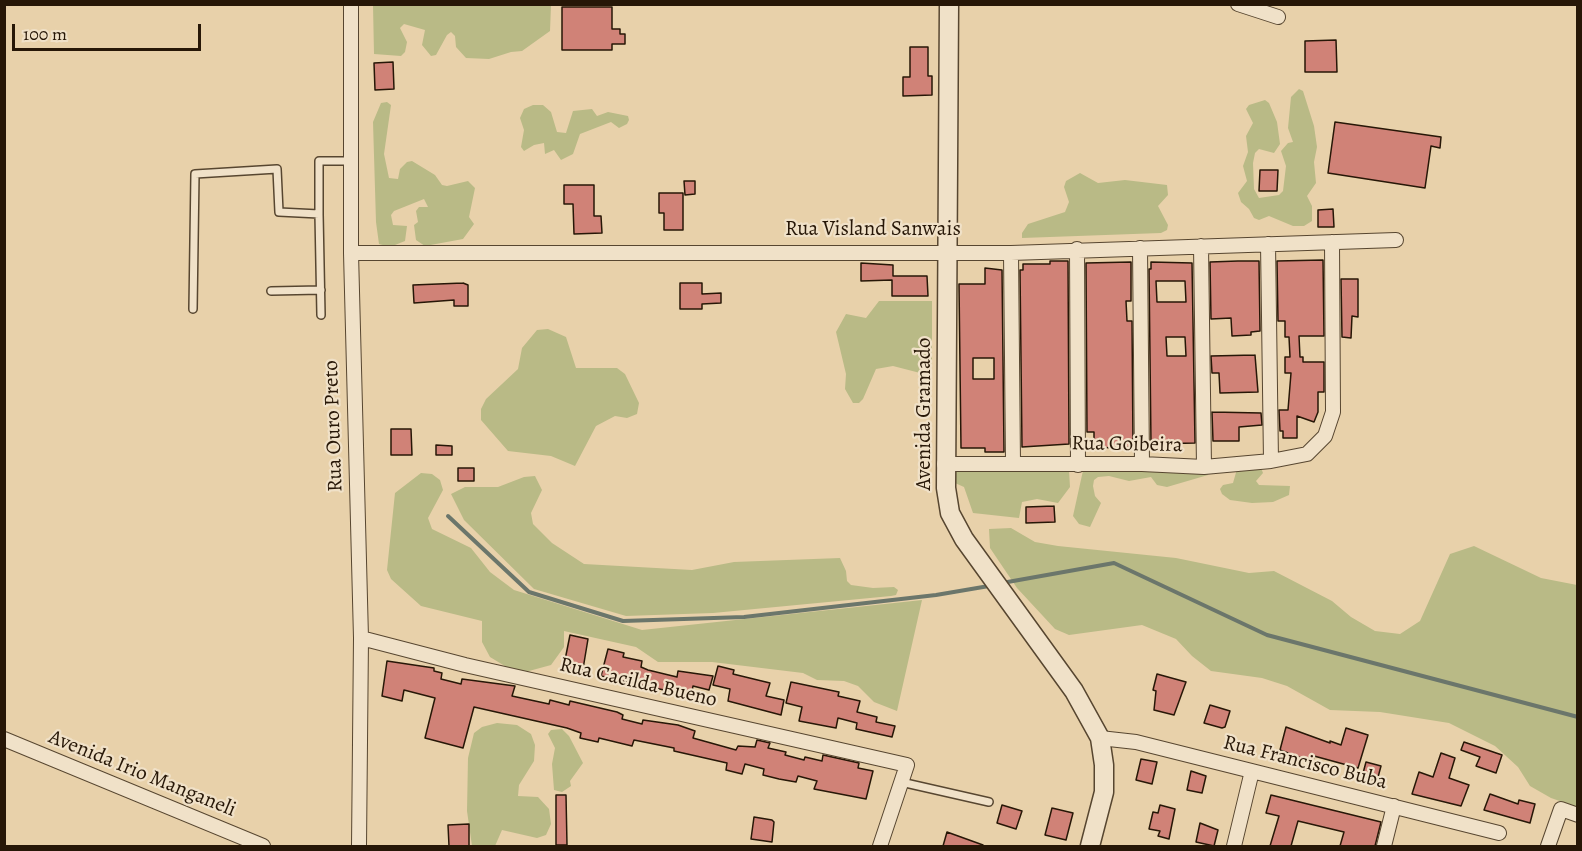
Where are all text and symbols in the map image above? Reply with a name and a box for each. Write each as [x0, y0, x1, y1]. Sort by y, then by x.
scale bar [15, 12, 204, 50]
text: 100 m [23, 22, 67, 46]
street label: Rua Visland Sanwais [785, 217, 961, 243]
street label: Avenida Gramado [912, 337, 938, 491]
street label: Rua Ouro Preto [319, 360, 349, 492]
street label: Rua Goibeira [1071, 431, 1183, 459]
street label: Rua Cacilda Bueno [557, 653, 719, 713]
street label: Avenida Irio Manganeli [45, 725, 239, 823]
street label: Rua Francisco Buba [1221, 730, 1389, 796]

